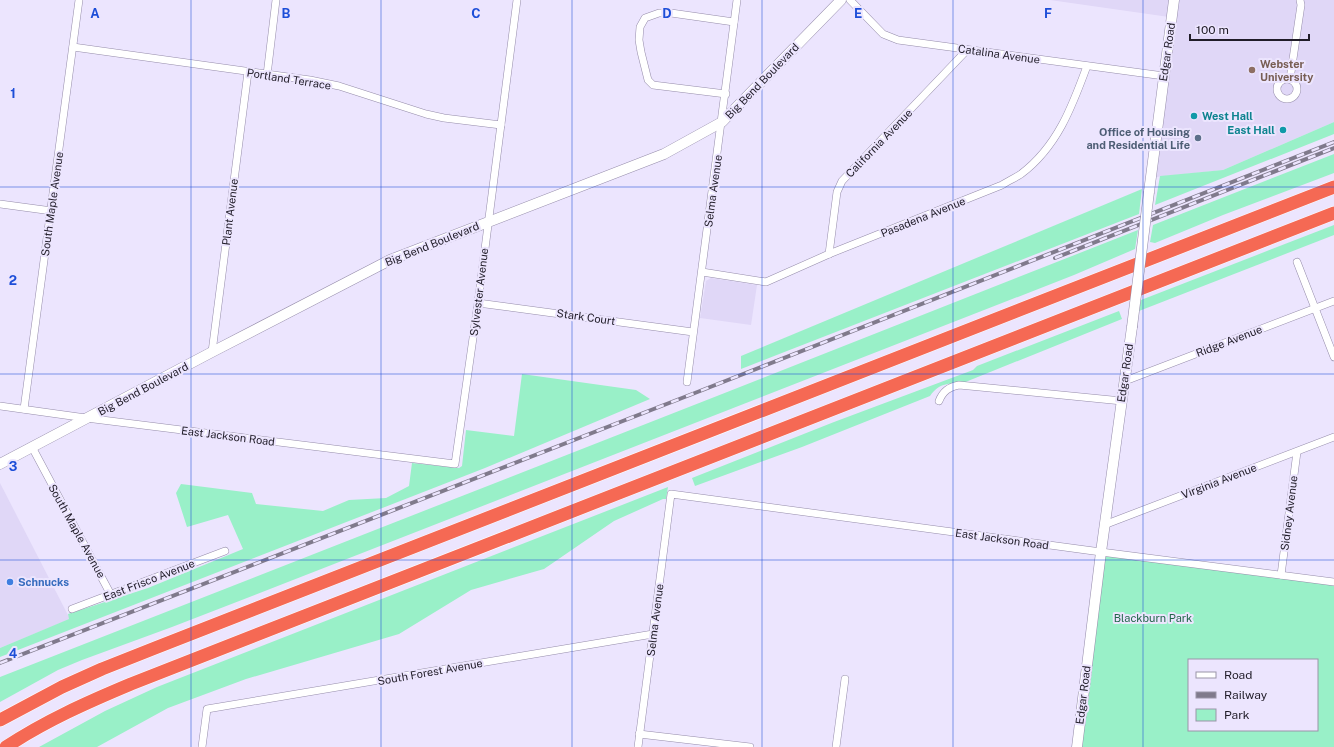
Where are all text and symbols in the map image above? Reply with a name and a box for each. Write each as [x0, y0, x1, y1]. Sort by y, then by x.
text: A [90, 6, 100, 21]
text: B [282, 6, 291, 21]
text: C [471, 6, 481, 21]
text: D [662, 6, 672, 21]
text: E [854, 6, 862, 21]
text: F [1044, 6, 1052, 21]
scale bar [1190, 16, 1309, 42]
street label: Edgar Road [1157, 22, 1177, 82]
text: 100 m [1196, 23, 1229, 37]
street label: Big Bend Boulevard [723, 41, 801, 121]
street label: Catalina Avenue [957, 42, 1041, 66]
place label: Webster University [1260, 58, 1314, 83]
marker: Webster University [1247, 65, 1257, 75]
street label: Portland Terrace [246, 66, 332, 92]
text: 1 [10, 86, 16, 101]
street label: California Avenue [843, 106, 915, 180]
place label: West Hall [1202, 110, 1253, 122]
marker: West Hall [1189, 111, 1199, 121]
place label: East Hall [1227, 124, 1275, 136]
marker: East Hall [1278, 125, 1288, 135]
place label: Office of Housing and Residential Life [1086, 126, 1190, 151]
marker: Office of Housing and Residential Life [1193, 133, 1203, 143]
street label: South Maple Avenue [39, 151, 65, 257]
street label: Selma Avenue [702, 154, 724, 228]
street label: Plant Avenue [220, 178, 240, 246]
street label: Pasadena Avenue [879, 195, 967, 239]
street label: Big Bend Boulevard [383, 220, 481, 268]
street label: Sylvester Avenue [468, 247, 490, 337]
text: 2 [9, 273, 17, 288]
street label: Stark Court [556, 307, 616, 327]
street label: Ridge Avenue [1194, 323, 1264, 359]
street label: Edgar Road [1115, 343, 1135, 403]
street label: Big Bend Boulevard [96, 360, 190, 418]
street label: East Jackson Road [180, 424, 276, 448]
text: 3 [9, 459, 18, 474]
street label: Virginia Avenue [1180, 461, 1258, 501]
street label: Sidney Avenue [1278, 475, 1300, 551]
street label: South Maple Avenue [46, 482, 108, 580]
street label: East Jackson Road [954, 526, 1050, 552]
street label: East Frisco Avenue [102, 557, 196, 603]
place label: Schnucks [18, 576, 69, 588]
marker: Schnucks [5, 577, 15, 587]
street label: Selma Avenue [645, 583, 665, 657]
park label: Blackburn Park [1114, 612, 1192, 624]
text: 4 [9, 646, 18, 661]
street label: South Forest Avenue [377, 657, 483, 687]
legend [1188, 659, 1318, 731]
street label: Edgar Road [1073, 665, 1093, 725]
text: Road [1224, 668, 1252, 682]
text: Railway [1224, 688, 1268, 702]
text: Park [1224, 708, 1250, 722]

